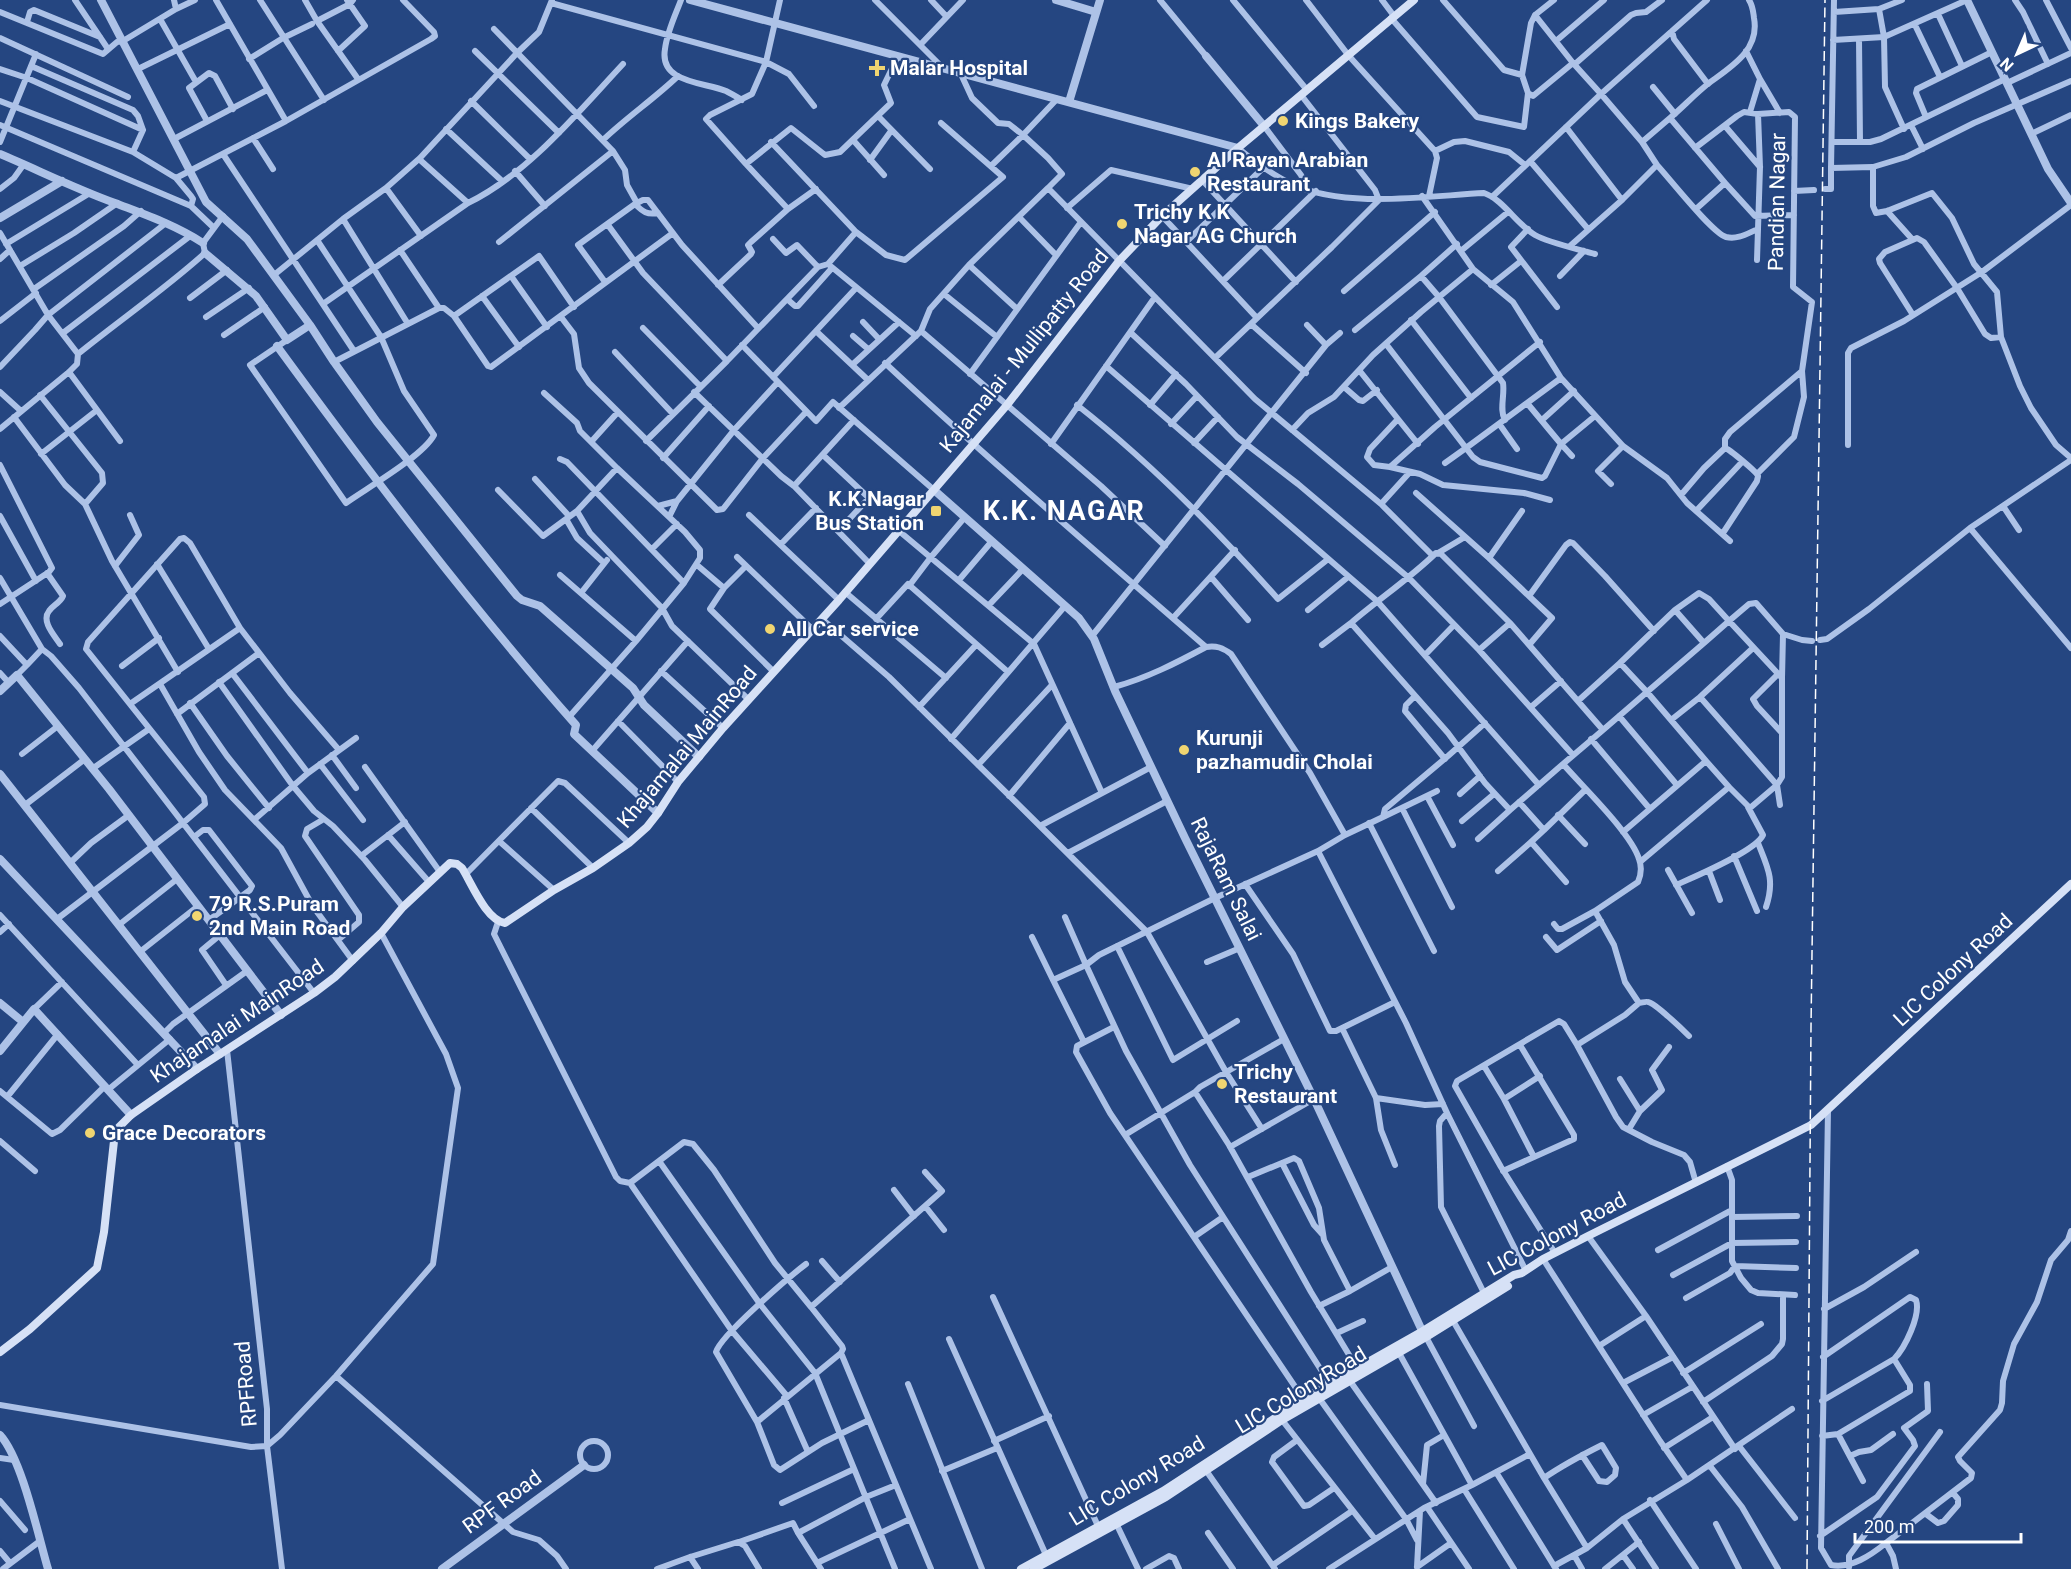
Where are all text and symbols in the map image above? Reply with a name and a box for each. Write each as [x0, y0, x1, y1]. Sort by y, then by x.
north arrow [1987, 24, 2047, 84]
text: N [1996, 54, 2018, 75]
place label: Malar Hospital [890, 56, 1028, 80]
marker: Malar Hospital [868, 59, 886, 77]
place label: Kings Bakery [1295, 109, 1420, 133]
marker: Kings Bakery [1276, 114, 1290, 128]
street label: Pandian Nagar [1764, 133, 1790, 271]
place label: Al Rayan Arabian Restaurant [1207, 148, 1368, 196]
marker: Al Rayan Arabian Restaurant [1188, 165, 1202, 179]
place label: Trichy K K Nagar AG Church [1134, 200, 1297, 248]
marker: Trichy K K Nagar AG Church [1115, 217, 1129, 231]
street label: Kajamalai - Mullipatty Road [935, 245, 1113, 457]
place label: K.K.Nagar Bus Station [815, 487, 924, 535]
district label: K.K. NAGAR [983, 495, 1145, 527]
marker: K.K.Nagar Bus Station [929, 504, 943, 518]
place label: All Car service [782, 617, 919, 641]
marker: All Car service [763, 622, 777, 636]
street label: Khajamalai MainRoad [612, 661, 762, 833]
place label: Kurunji pazhamudir Cholai [1196, 726, 1373, 774]
marker: Kurunji pazhamudir Cholai [1177, 743, 1191, 757]
street label: RajaRam Salai [1186, 813, 1266, 945]
place label: 79 R.S.Puram 2nd Main Road [209, 892, 350, 940]
marker: 79 R.S.Puram 2nd Main Road [190, 909, 204, 923]
street label: LIC Colony Road [1889, 909, 2017, 1031]
street label: Khajamalai MainRoad [146, 954, 328, 1088]
place label: Trichy Restaurant [1234, 1060, 1337, 1108]
marker: Trichy Restaurant [1215, 1077, 1229, 1091]
place label: Grace Decorators [102, 1121, 266, 1145]
marker: Grace Decorators [83, 1126, 97, 1140]
street label: LIC Colony Road [1484, 1187, 1630, 1281]
street label: RPFRoad [230, 1340, 262, 1428]
street label: LIC ColonyRoad [1231, 1342, 1371, 1438]
street label: LIC Colony Road [1065, 1431, 1209, 1531]
street label: RPF Road [458, 1465, 546, 1539]
scale bar [1855, 1506, 2022, 1544]
text: 200 m [1864, 1516, 1915, 1537]

